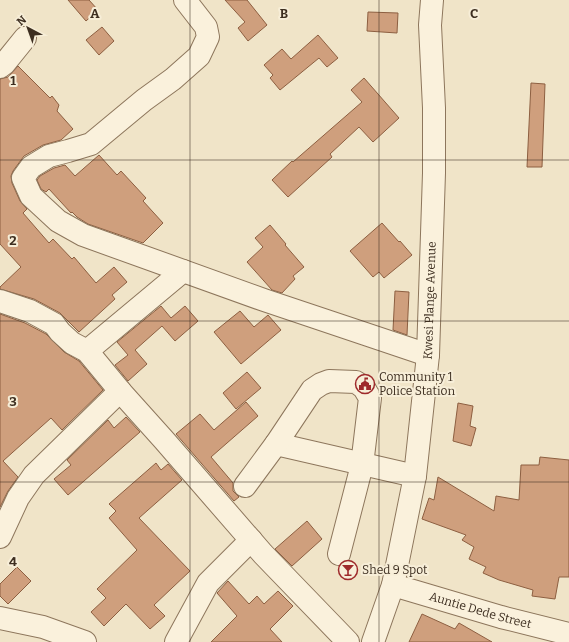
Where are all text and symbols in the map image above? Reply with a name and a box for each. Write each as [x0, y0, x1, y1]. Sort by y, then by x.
text: A [90, 6, 100, 21]
text: B [280, 6, 288, 21]
text: C [470, 6, 478, 21]
north arrow [8, 8, 48, 48]
text: N [14, 13, 30, 29]
text: 1 [10, 73, 16, 88]
text: 2 [9, 233, 17, 248]
street label: Kwesi Plange Avenue [421, 241, 439, 360]
place label: Community 1 Police Station [379, 370, 455, 398]
public building icon: Community 1 Police Station [354, 373, 376, 395]
text: 3 [9, 394, 17, 409]
text: 4 [9, 554, 17, 569]
bar icon: Shed 9 Spot [337, 559, 359, 581]
place label: Shed 9 Spot [362, 563, 428, 577]
street label: Auntie Dede Street [428, 589, 533, 631]

